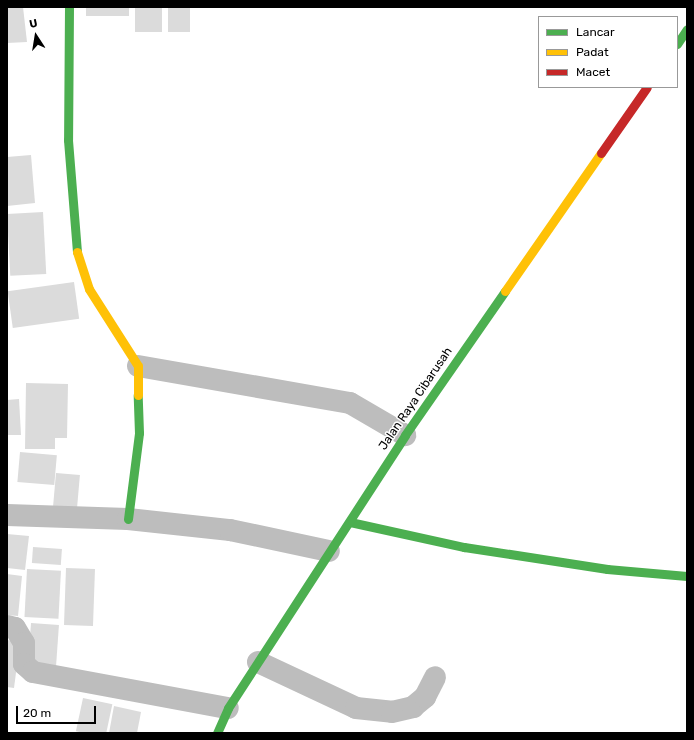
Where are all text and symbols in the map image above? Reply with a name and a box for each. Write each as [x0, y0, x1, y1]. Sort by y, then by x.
north arrow [16, 16, 56, 56]
legend [538, 16, 678, 88]
text: U [28, 17, 39, 31]
text: Lancar [576, 25, 614, 39]
text: Padat [576, 45, 609, 59]
text: Macet [576, 65, 610, 79]
street label: Jalan Raya Cibarusah [376, 345, 456, 453]
scale bar [18, 698, 98, 724]
text: 20 m [23, 706, 51, 720]

